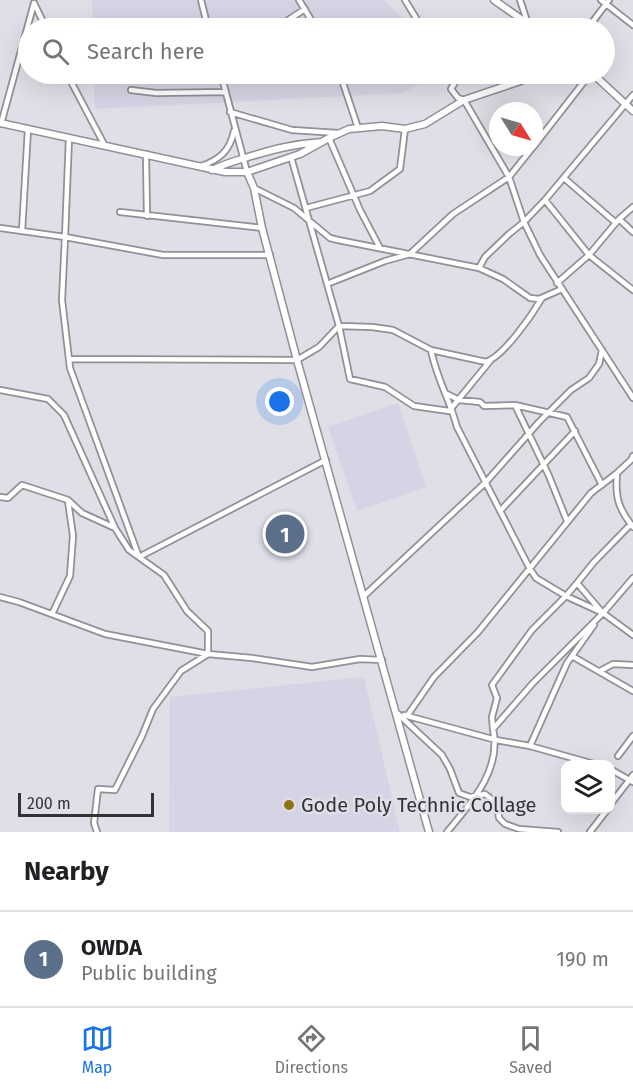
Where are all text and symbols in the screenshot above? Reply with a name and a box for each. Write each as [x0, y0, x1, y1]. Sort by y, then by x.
search box [18, 18, 615, 84]
icon: search [39, 35, 72, 68]
text: Search here [87, 38, 205, 65]
north arrow [489, 102, 543, 156]
your location [265, 387, 294, 416]
pin: 1 [266, 512, 304, 556]
map controls [561, 760, 615, 814]
button: layers [561, 760, 615, 814]
scale bar [18, 790, 154, 818]
place label: Gode Poly Technic Collage [301, 793, 536, 817]
text: 200 m [27, 794, 71, 813]
marker: Gode Poly Technic Collage [282, 798, 296, 812]
text: Nearby [24, 856, 109, 887]
text: OWDA [81, 934, 142, 961]
text: 1 [39, 947, 48, 971]
text: 190 m [556, 947, 609, 971]
text: Public building [81, 961, 217, 985]
tab: Map [81, 1022, 114, 1077]
tab: Directions [275, 1022, 348, 1077]
tab: Saved [509, 1022, 552, 1077]

